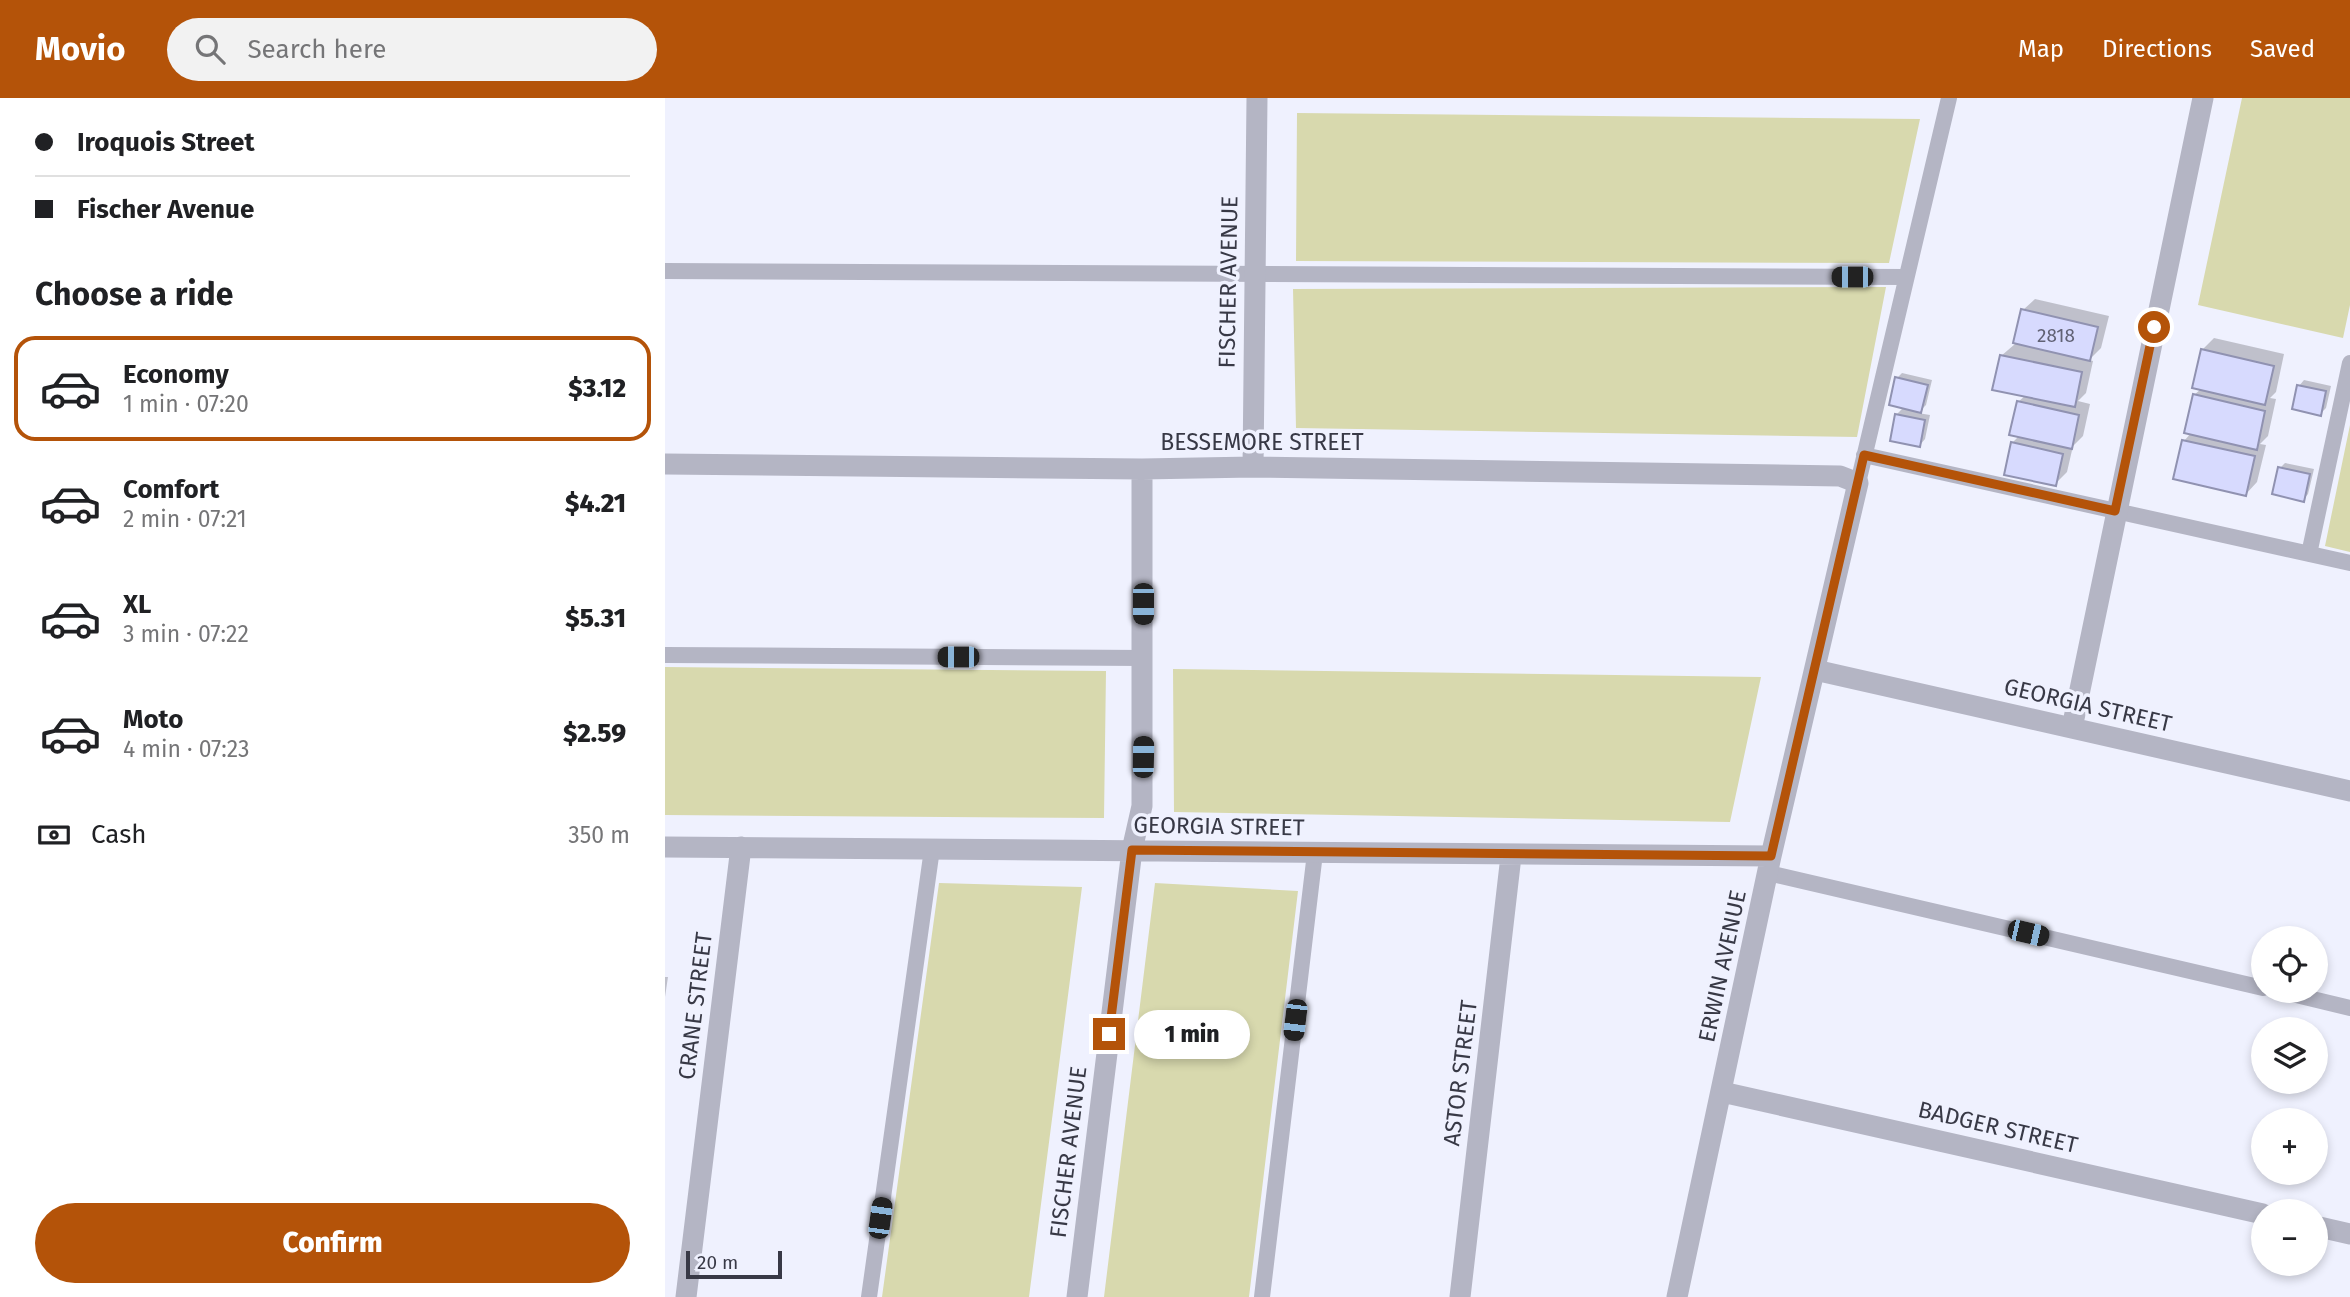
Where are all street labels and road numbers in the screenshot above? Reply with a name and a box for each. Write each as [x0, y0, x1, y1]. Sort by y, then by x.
street label: FISCHER AVENUE [1212, 195, 1244, 369]
street label: BESSEMORE STREET [1160, 428, 1364, 456]
street label: GEORGIA STREET [2002, 672, 2175, 738]
street label: GEORGIA STREET [1133, 811, 1305, 841]
street label: ERWIN AVENUE [1692, 887, 1752, 1045]
street label: CRANE STREET [672, 931, 718, 1081]
street label: ASTOR STREET [1437, 998, 1483, 1147]
street label: FISCHER AVENUE [1044, 1065, 1092, 1239]
street label: BADGER STREET [1915, 1095, 2081, 1159]

